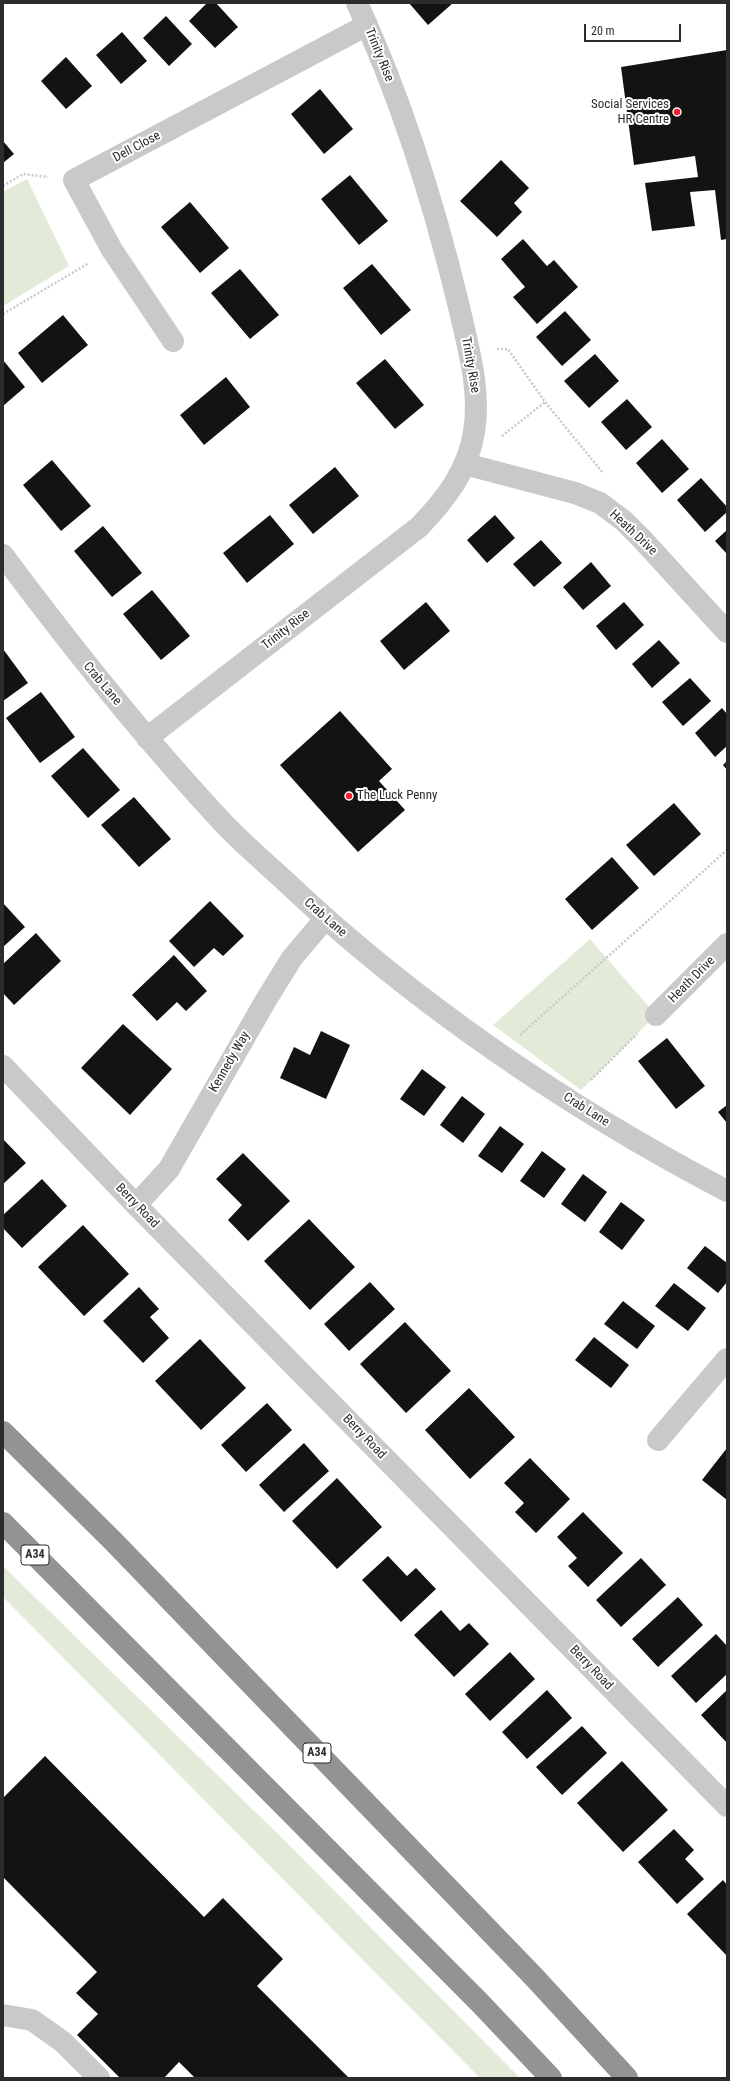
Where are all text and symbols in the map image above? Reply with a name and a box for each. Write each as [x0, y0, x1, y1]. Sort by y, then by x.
scale bar [586, 16, 683, 42]
text: 20 m [591, 24, 615, 38]
street label: Trinity Rise [361, 26, 397, 84]
place label: Social Services HR Centre [591, 97, 669, 128]
marker: Social Services HR Centre [672, 107, 682, 117]
street label: Dell Close [111, 128, 163, 166]
street label: Trinity Rise [457, 336, 483, 394]
street label: Heath Drive [606, 507, 660, 559]
street label: Trinity Rise [259, 606, 313, 654]
street label: Crab Lane [79, 659, 125, 709]
place label: The Luck Penny [357, 788, 437, 804]
marker: The Luck Penny [344, 791, 354, 801]
street label: Crab Lane [300, 895, 350, 941]
street label: Heath Drive [665, 953, 719, 1007]
street label: Kennedy Way [206, 1029, 254, 1095]
street label: Crab Lane [560, 1090, 612, 1130]
street label: Berry Road [112, 1181, 162, 1231]
street label: Berry Road [339, 1412, 389, 1462]
road number: A34 [21, 1545, 49, 1565]
street label: Berry Road [566, 1643, 616, 1693]
road number: A34 [303, 1743, 331, 1763]

